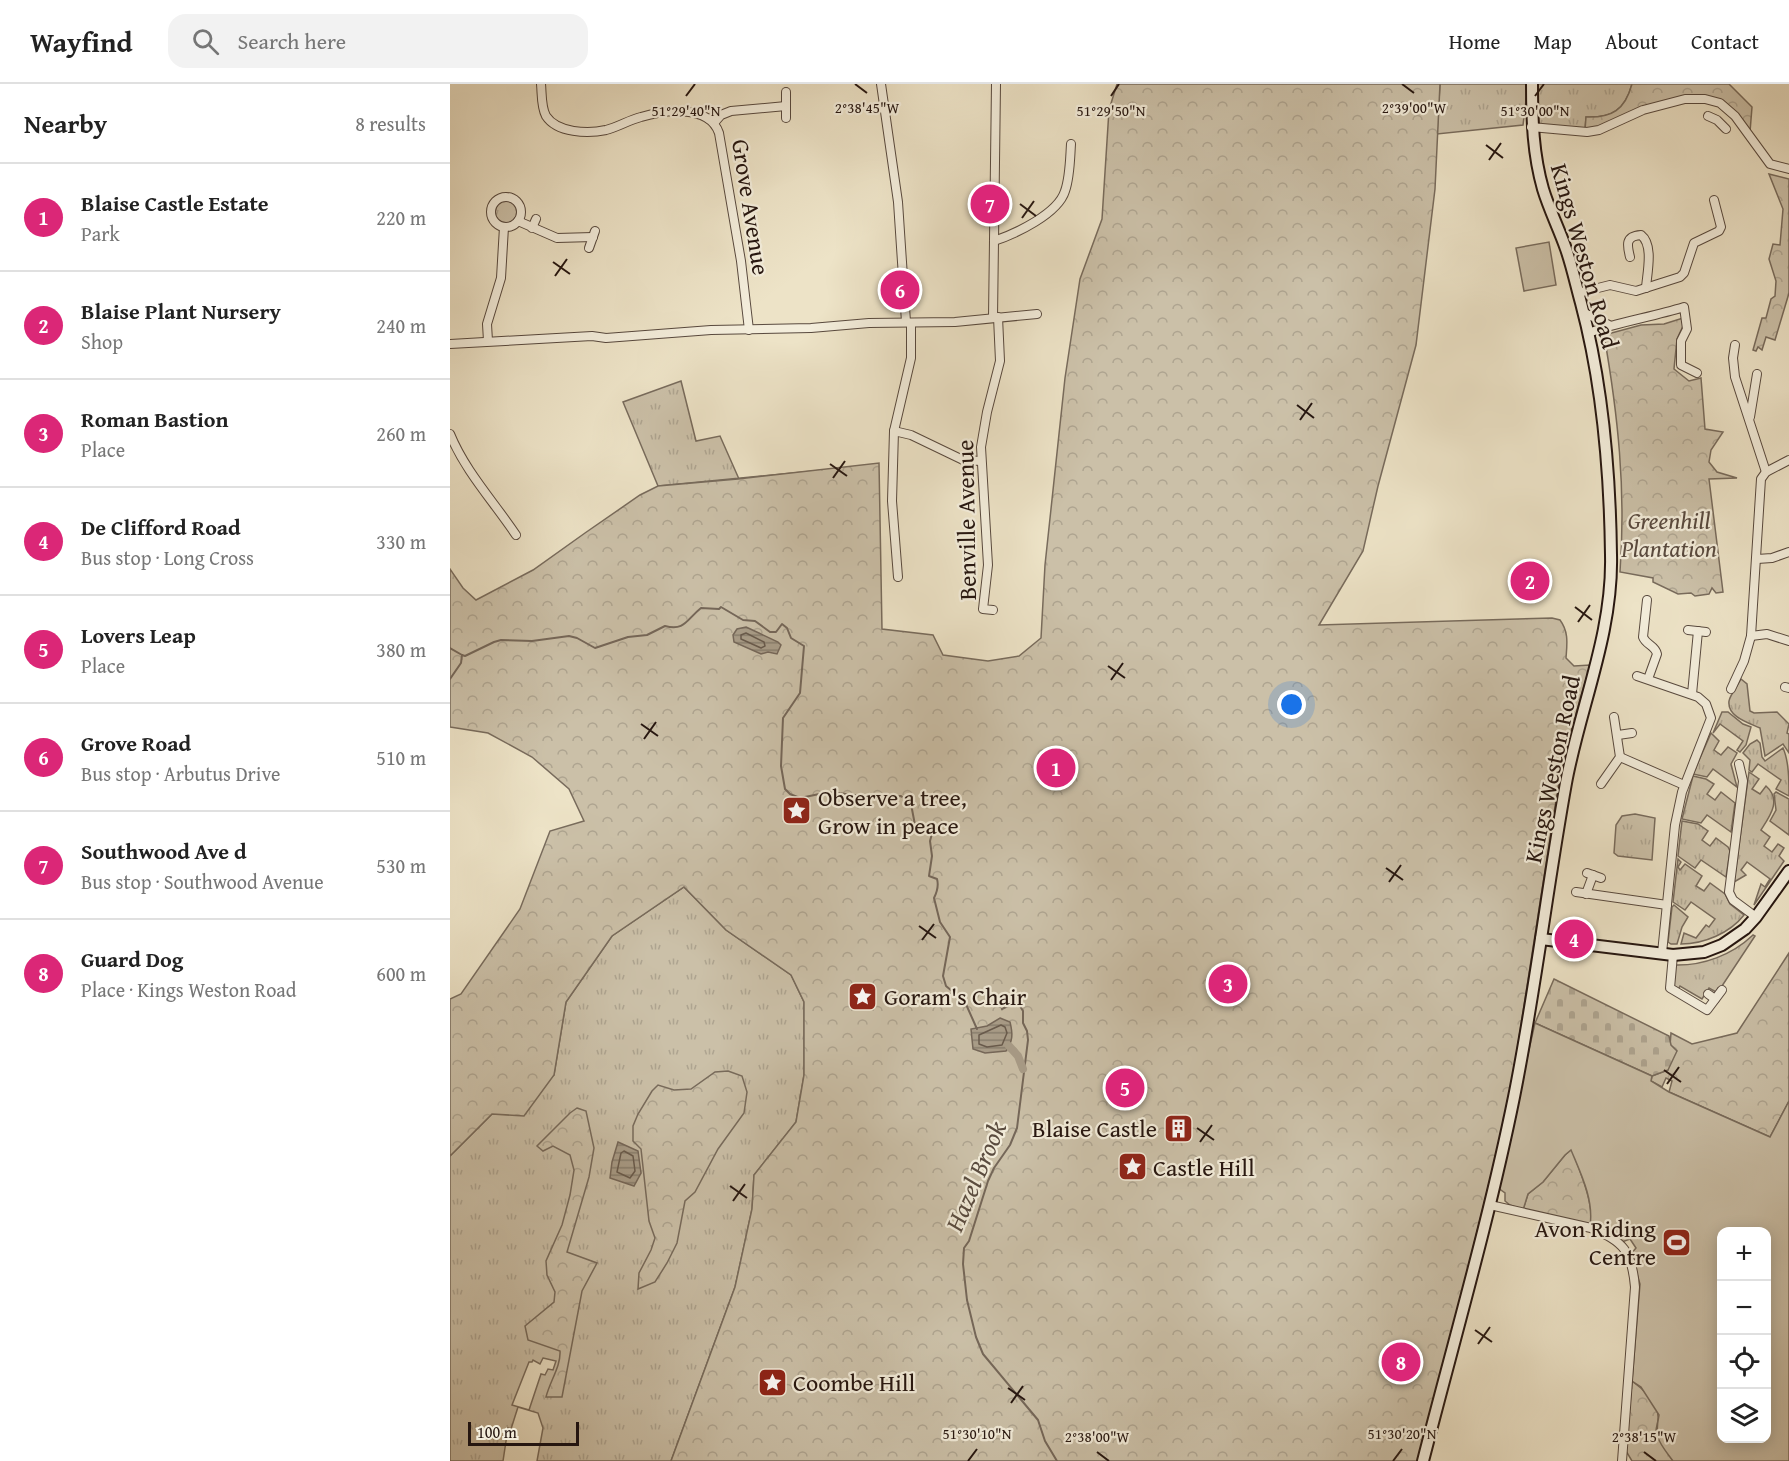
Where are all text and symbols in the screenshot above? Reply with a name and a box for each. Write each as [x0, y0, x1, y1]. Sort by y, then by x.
search box [168, 14, 588, 68]
text: Wayfind [30, 21, 132, 62]
icon: search [189, 25, 222, 58]
text: Search here [237, 25, 346, 57]
text: Home [1449, 26, 1500, 57]
text: Map [1533, 26, 1572, 57]
text: About [1605, 26, 1658, 57]
text: Contact [1691, 26, 1759, 57]
text: 2°38'45"W [835, 97, 900, 118]
text: 2°39'00"W [1382, 97, 1447, 118]
text: 51°29'40"N [652, 100, 721, 121]
text: 51°29'50"N [1077, 100, 1146, 121]
text: 51°30'00"N [1501, 100, 1570, 121]
text: Nearby [24, 104, 107, 143]
text: 8 results [355, 109, 426, 138]
street label: Grove Avenue [723, 137, 779, 277]
street label: Kings Weston Road [1542, 159, 1628, 353]
pin: 7 [970, 182, 1010, 226]
text: Blaise Castle Estate [81, 187, 269, 219]
text: 1 [38, 203, 49, 232]
text: 220 m [376, 203, 426, 232]
text: Park [81, 219, 120, 248]
pin: 6 [880, 268, 920, 312]
text: Blaise Plant Nursery [81, 295, 281, 327]
text: 2 [38, 311, 49, 340]
text: 240 m [376, 311, 426, 340]
text: Shop [81, 327, 123, 356]
text: Roman Bastion [81, 403, 229, 435]
text: 3 [38, 419, 49, 448]
text: 260 m [376, 419, 426, 448]
text: Place [81, 435, 125, 464]
street label: Benville Avenue [947, 439, 985, 601]
park label: Greenhill Plantation [1620, 503, 1717, 566]
text: De Clifford Road [81, 511, 241, 543]
text: 4 [38, 527, 49, 556]
text: 330 m [376, 527, 426, 556]
text: Bus stop · Long Cross [81, 543, 254, 572]
pin: 2 [1510, 558, 1550, 604]
text: Lovers Leap [81, 619, 196, 651]
text: 5 [38, 635, 49, 664]
text: 380 m [376, 635, 426, 664]
text: Place [81, 651, 125, 680]
street label: Kings Weston Road [1515, 672, 1589, 866]
your location [1277, 690, 1306, 719]
text: Grove Road [81, 727, 191, 759]
text: 6 [38, 743, 49, 772]
text: 510 m [376, 743, 426, 772]
pin: 1 [1036, 746, 1076, 790]
text: Bus stop · Arbutus Drive [81, 759, 280, 788]
place label: Observe a tree, Grow in peace [818, 780, 967, 843]
place icon: Observe a tree, Grow in peace [781, 795, 813, 827]
text: Southwood Ave d [81, 835, 247, 867]
text: 7 [38, 851, 49, 880]
text: 530 m [376, 851, 426, 880]
text: Bus stop · Southwood Avenue [81, 867, 324, 896]
pin: 4 [1554, 916, 1594, 962]
text: Guard Dog [81, 943, 183, 975]
text: 8 [38, 959, 49, 988]
text: 600 m [376, 959, 426, 988]
pin: 3 [1208, 962, 1248, 1006]
text: Place · Kings Weston Road [81, 975, 296, 1004]
place label: Goram's Chair [884, 979, 1027, 1014]
place icon: Goram's Chair [847, 980, 879, 1012]
pin: 5 [1106, 1066, 1144, 1110]
place label: Blaise Castle [1032, 1111, 1157, 1146]
building icon: Blaise Castle [1162, 1112, 1194, 1144]
water label: Hazel Brook [934, 1115, 1016, 1238]
place label: Castle Hill [1153, 1150, 1255, 1185]
place icon: Castle Hill [1116, 1151, 1148, 1183]
place label: Avon Riding Centre [1535, 1211, 1656, 1274]
sports icon: Avon Riding Centre [1661, 1226, 1693, 1258]
map controls [1717, 1227, 1771, 1443]
button: + [1717, 1227, 1771, 1281]
button: − [1717, 1281, 1771, 1335]
button: locate [1717, 1335, 1771, 1389]
pin: 8 [1382, 1340, 1420, 1384]
place label: Coombe Hill [793, 1365, 916, 1400]
place icon: Coombe Hill [756, 1366, 788, 1398]
button: layers [1717, 1389, 1771, 1443]
scale bar [468, 1419, 579, 1446]
text: 100 m [477, 1420, 517, 1444]
text: 51°30'10"N [943, 1423, 1012, 1444]
text: 51°30'20"N [1368, 1423, 1437, 1444]
text: 2°38'00"W [1065, 1426, 1130, 1447]
text: 2°38'15"W [1612, 1426, 1677, 1447]

